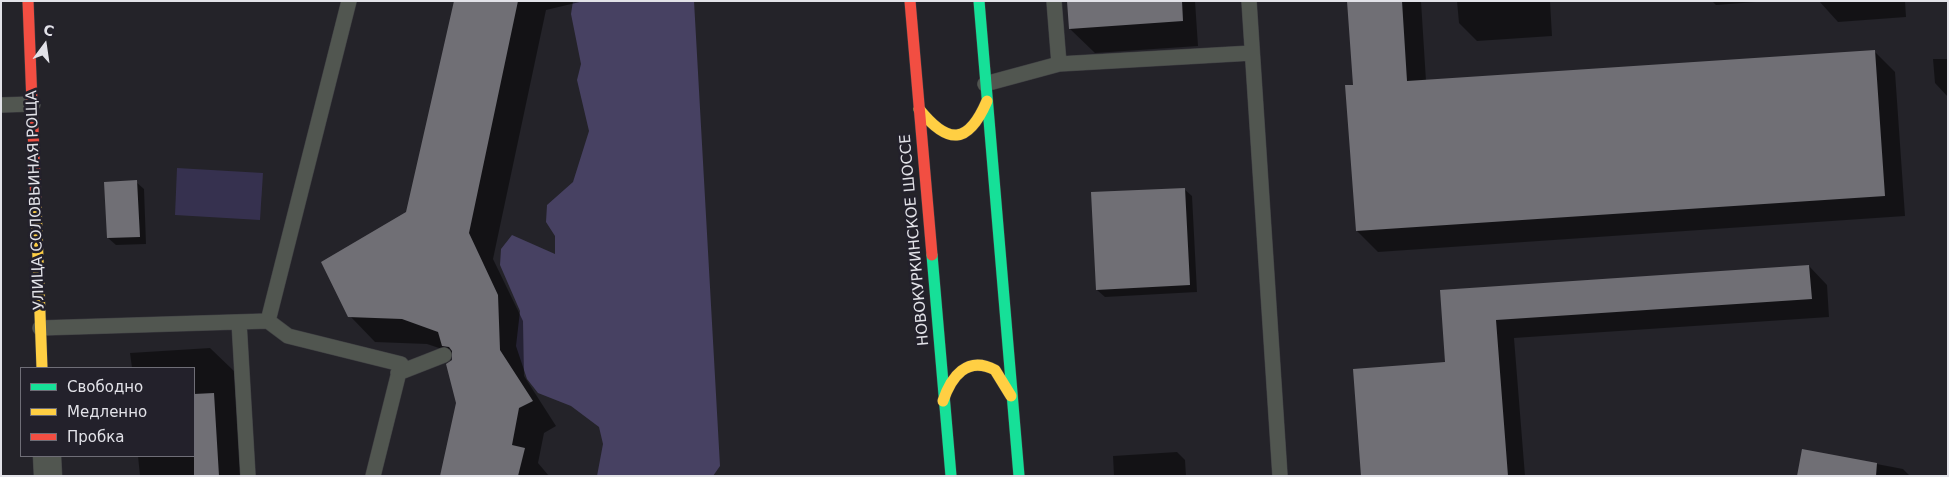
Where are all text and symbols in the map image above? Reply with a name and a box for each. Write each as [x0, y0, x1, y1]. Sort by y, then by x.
north arrow [20, 20, 70, 70]
text: С [42, 21, 56, 39]
street label: УЛИЦА СОЛОВЬИНАЯ РОЩА [23, 90, 49, 310]
street label: НОВОКУРКИНСКОЕ ШОССЕ [897, 133, 933, 347]
legend [20, 367, 195, 457]
text: Свободно [67, 378, 143, 396]
text: Медленно [67, 403, 147, 421]
text: Пробка [67, 428, 124, 446]

